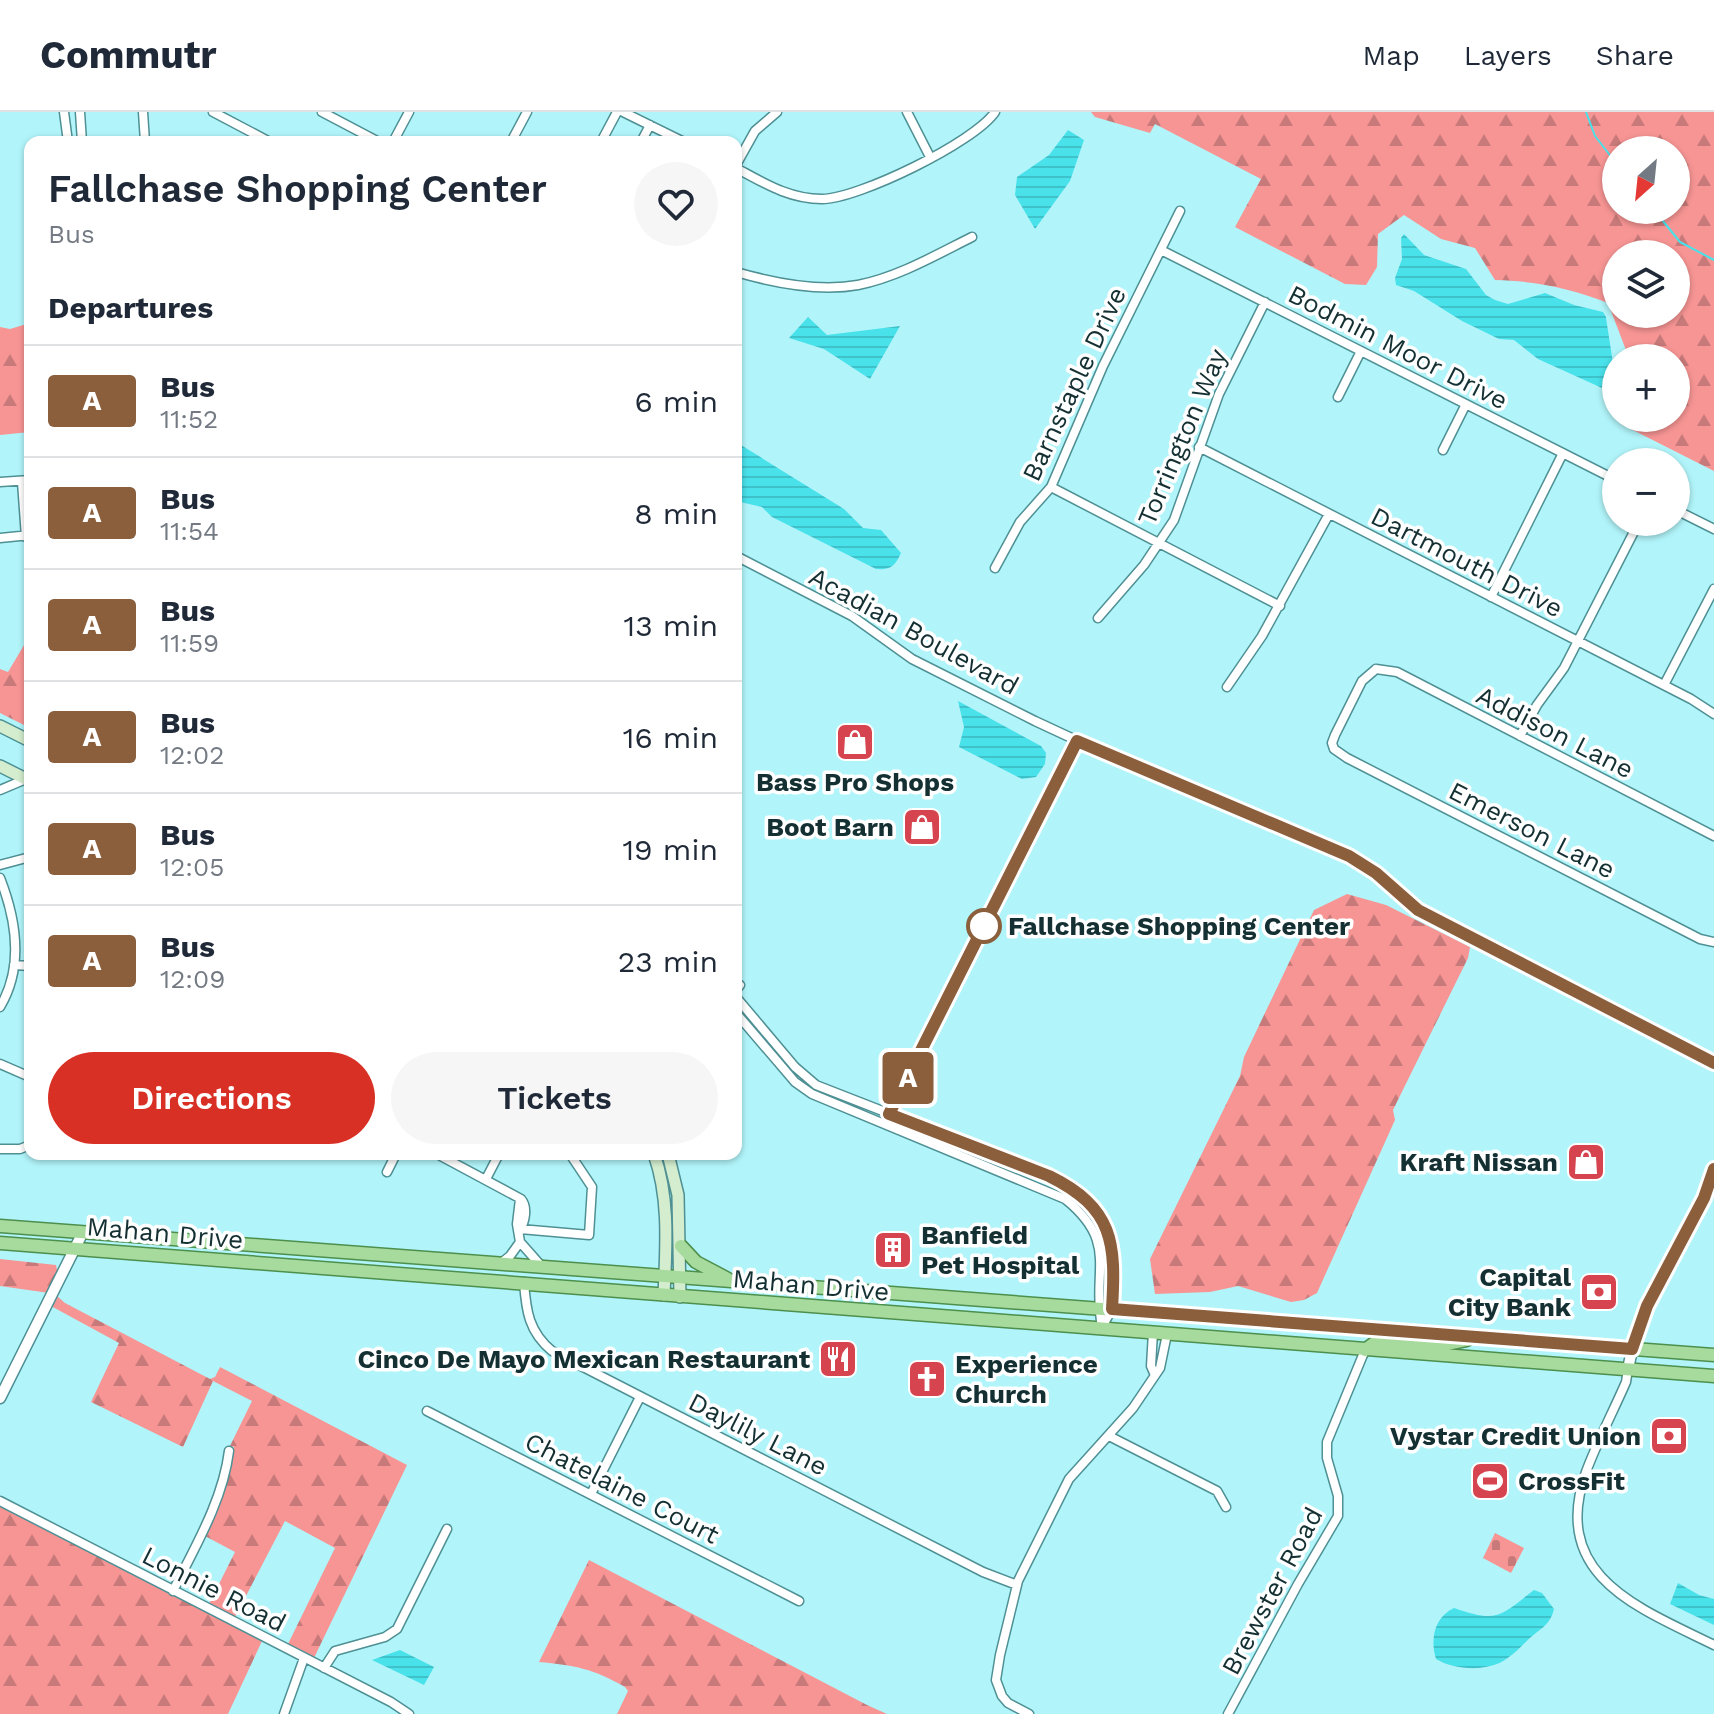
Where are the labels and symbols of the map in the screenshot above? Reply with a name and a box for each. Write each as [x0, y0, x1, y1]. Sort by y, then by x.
north arrow [1602, 136, 1690, 224]
street label: Bodmin Moor Drive [1283, 279, 1513, 415]
street label: Barnstaple Drive [1016, 282, 1132, 486]
street label: Torrington Way [1131, 344, 1233, 530]
street label: Dartmouth Drive [1366, 501, 1568, 623]
street label: Acadian Boulevard [804, 561, 1024, 701]
street label: Addison Lane [1472, 680, 1638, 784]
shop icon: Bass Pro Shops [834, 721, 876, 763]
place label: Bass Pro Shops [756, 767, 954, 797]
street label: Emerson Lane [1444, 775, 1620, 885]
shop icon: Boot Barn [901, 806, 943, 848]
place label: Boot Barn [766, 812, 894, 842]
marker: Fallchase Shopping Center [967, 909, 1001, 943]
place label: Fallchase Shopping Center [1008, 911, 1351, 941]
line badge: A [882, 1052, 934, 1104]
shop icon: Kraft Nissan [1565, 1141, 1607, 1183]
place label: Kraft Nissan [1400, 1147, 1558, 1177]
street label: Mahan Drive [85, 1211, 245, 1255]
place label: Banfield Pet Hospital [921, 1220, 1080, 1280]
building icon: Banfield Pet Hospital [872, 1229, 914, 1271]
place label: Capital City Bank [1448, 1262, 1572, 1322]
street label: Mahan Drive [731, 1263, 891, 1307]
bank icon: Capital City Bank [1578, 1271, 1620, 1313]
restaurant icon: Cinco De Mayo Mexican Restaurant [817, 1338, 859, 1380]
place label: Cinco De Mayo Mexican Restaurant [357, 1344, 811, 1374]
place label: Experience Church [955, 1349, 1098, 1409]
church icon: Experience Church [906, 1358, 948, 1400]
street label: Daylily Lane [684, 1386, 832, 1482]
bank icon: Vystar Credit Union [1648, 1415, 1690, 1457]
place label: Vystar Credit Union [1390, 1421, 1641, 1451]
street label: Chatelaine Court [520, 1426, 724, 1550]
sports icon: CrossFit [1469, 1460, 1511, 1502]
place label: CrossFit [1518, 1466, 1625, 1496]
street label: Brewster Road [1215, 1502, 1329, 1680]
street label: Lonnie Road [137, 1540, 291, 1638]

